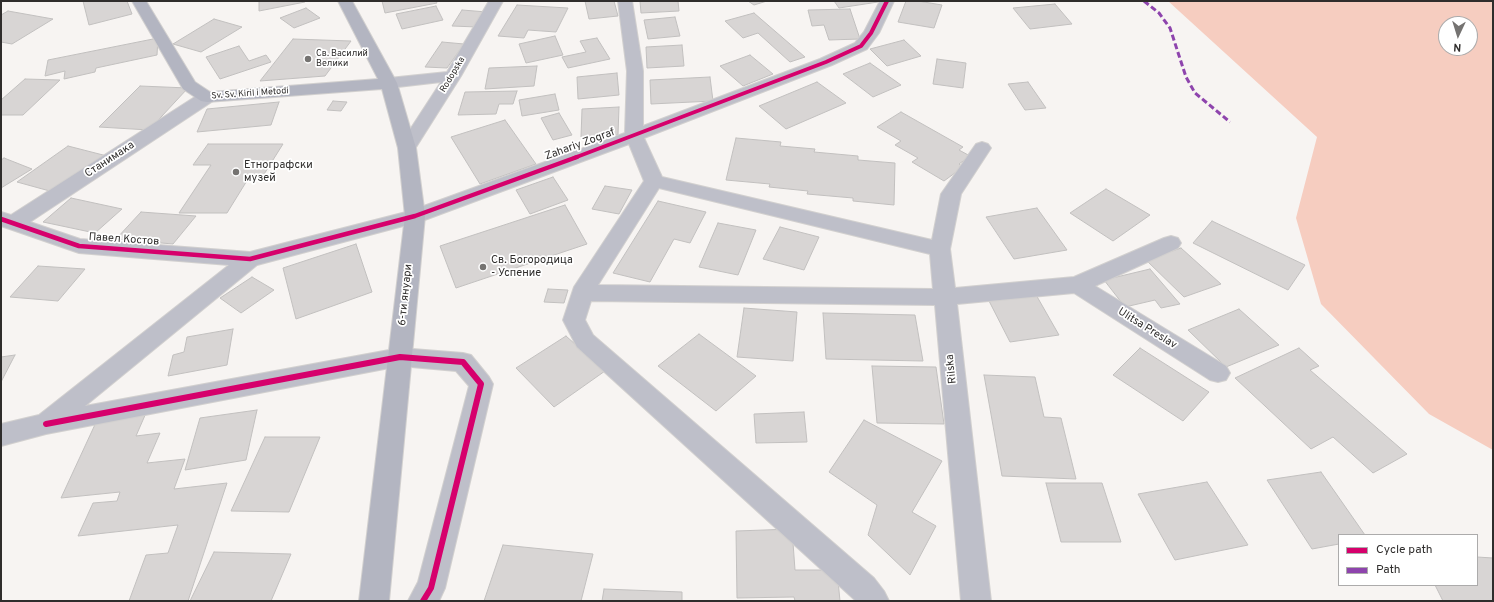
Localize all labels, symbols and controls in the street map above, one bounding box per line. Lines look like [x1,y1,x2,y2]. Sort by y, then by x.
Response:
north arrow [1438,16,1478,56]
text: N [1453,40,1462,54]
place label: Св. Василий Велики [316,49,368,70]
marker: Св. Василий Велики [303,54,313,64]
street label: Rodopska [438,55,468,95]
street label: Sv. Sv. Kiril i Metodi [211,86,289,102]
street label: Zahariy Zograf [543,126,617,164]
street label: Станимака [83,139,137,181]
place label: Етнографски музей [244,159,313,185]
marker: Етнографски музей [231,167,241,177]
street label: Павел Костов [88,231,160,249]
place label: Св. Богородица - Успение [491,254,573,280]
marker: Св. Богородица - Успение [478,262,488,272]
street label: 6-ти януари [396,263,416,327]
street label: Ulitsa Preslav [1115,306,1179,352]
street label: Rilska [944,354,960,384]
legend [1338,534,1478,586]
text: Cycle path [1376,542,1433,558]
text: Path [1376,562,1401,578]

